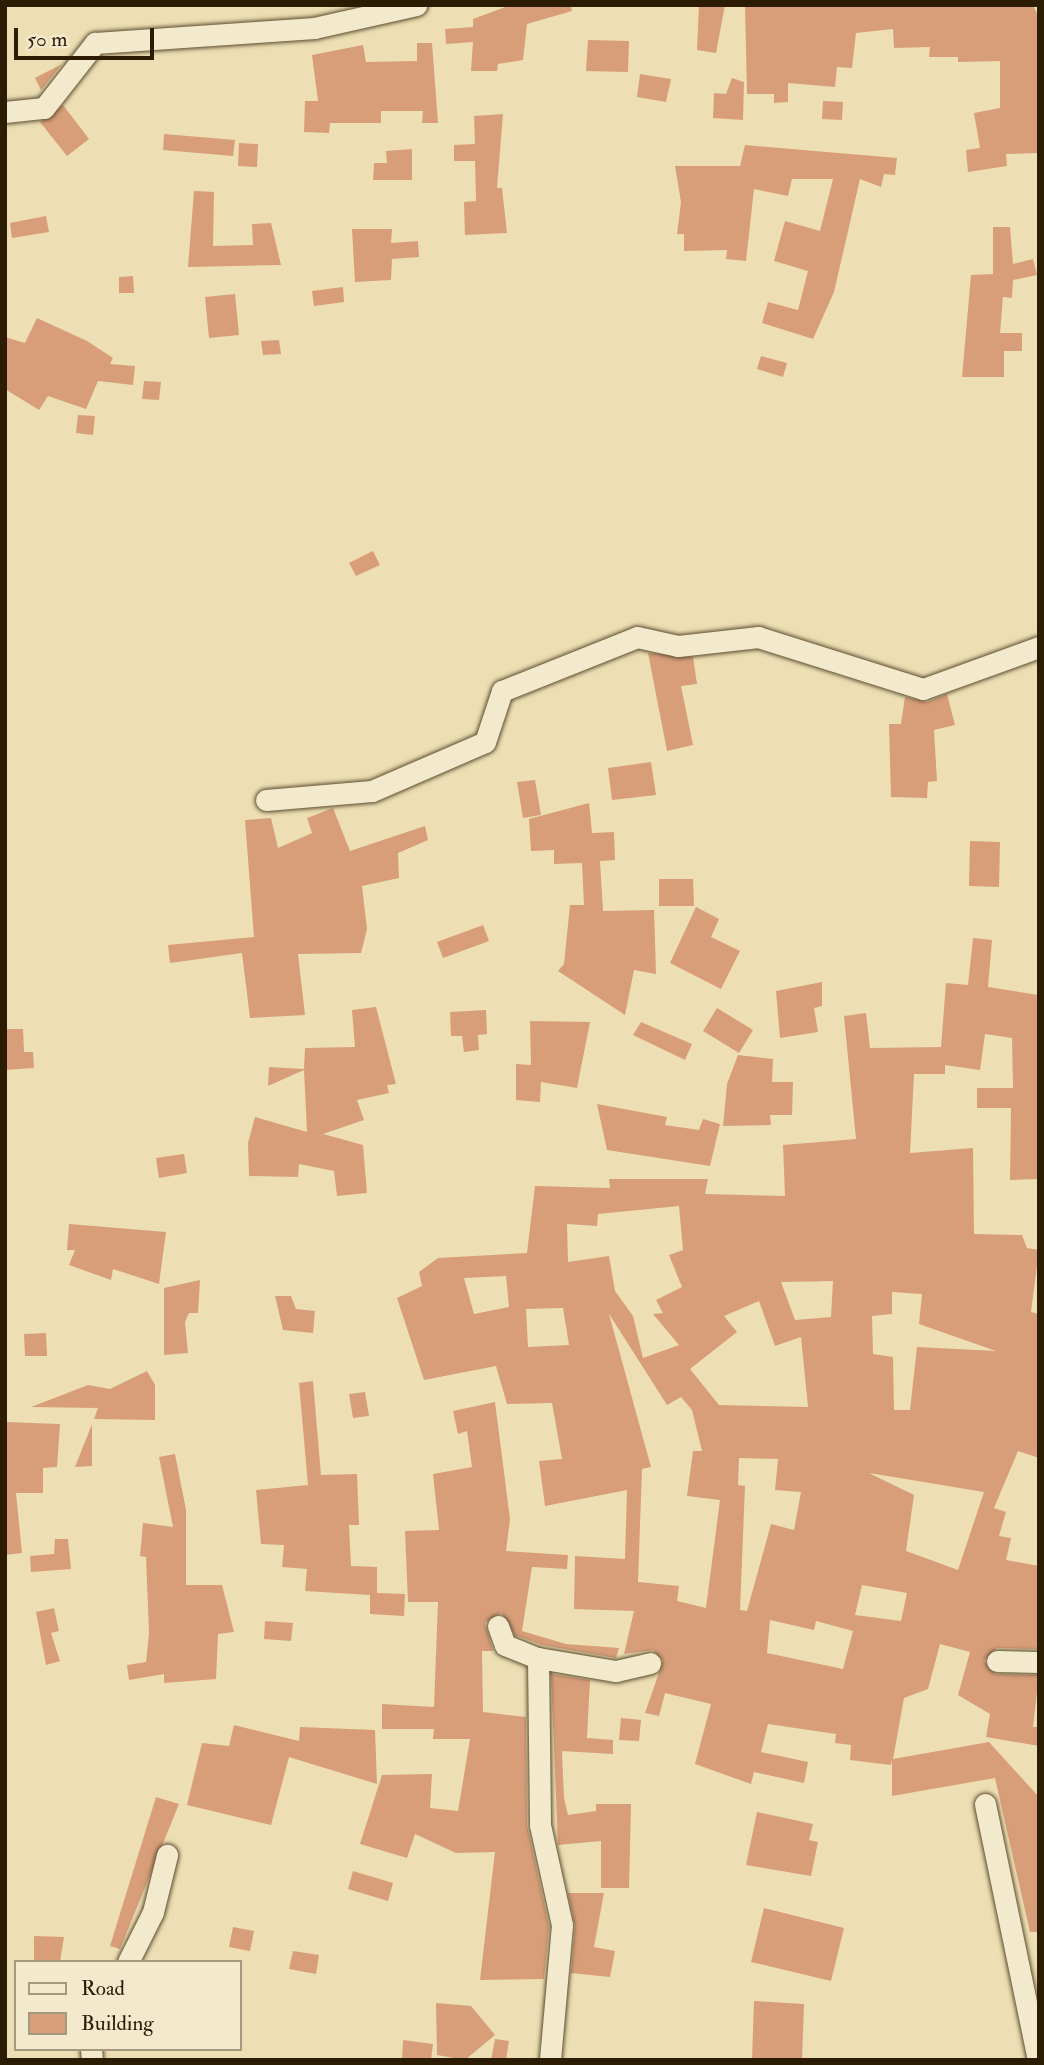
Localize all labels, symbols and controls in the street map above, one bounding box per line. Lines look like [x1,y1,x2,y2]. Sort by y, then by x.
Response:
scale bar [18,14,158,58]
text: 50 m [27,26,68,53]
legend [14,1960,242,2051]
text: Road [81,1975,125,2002]
text: Building [81,2010,154,2037]

